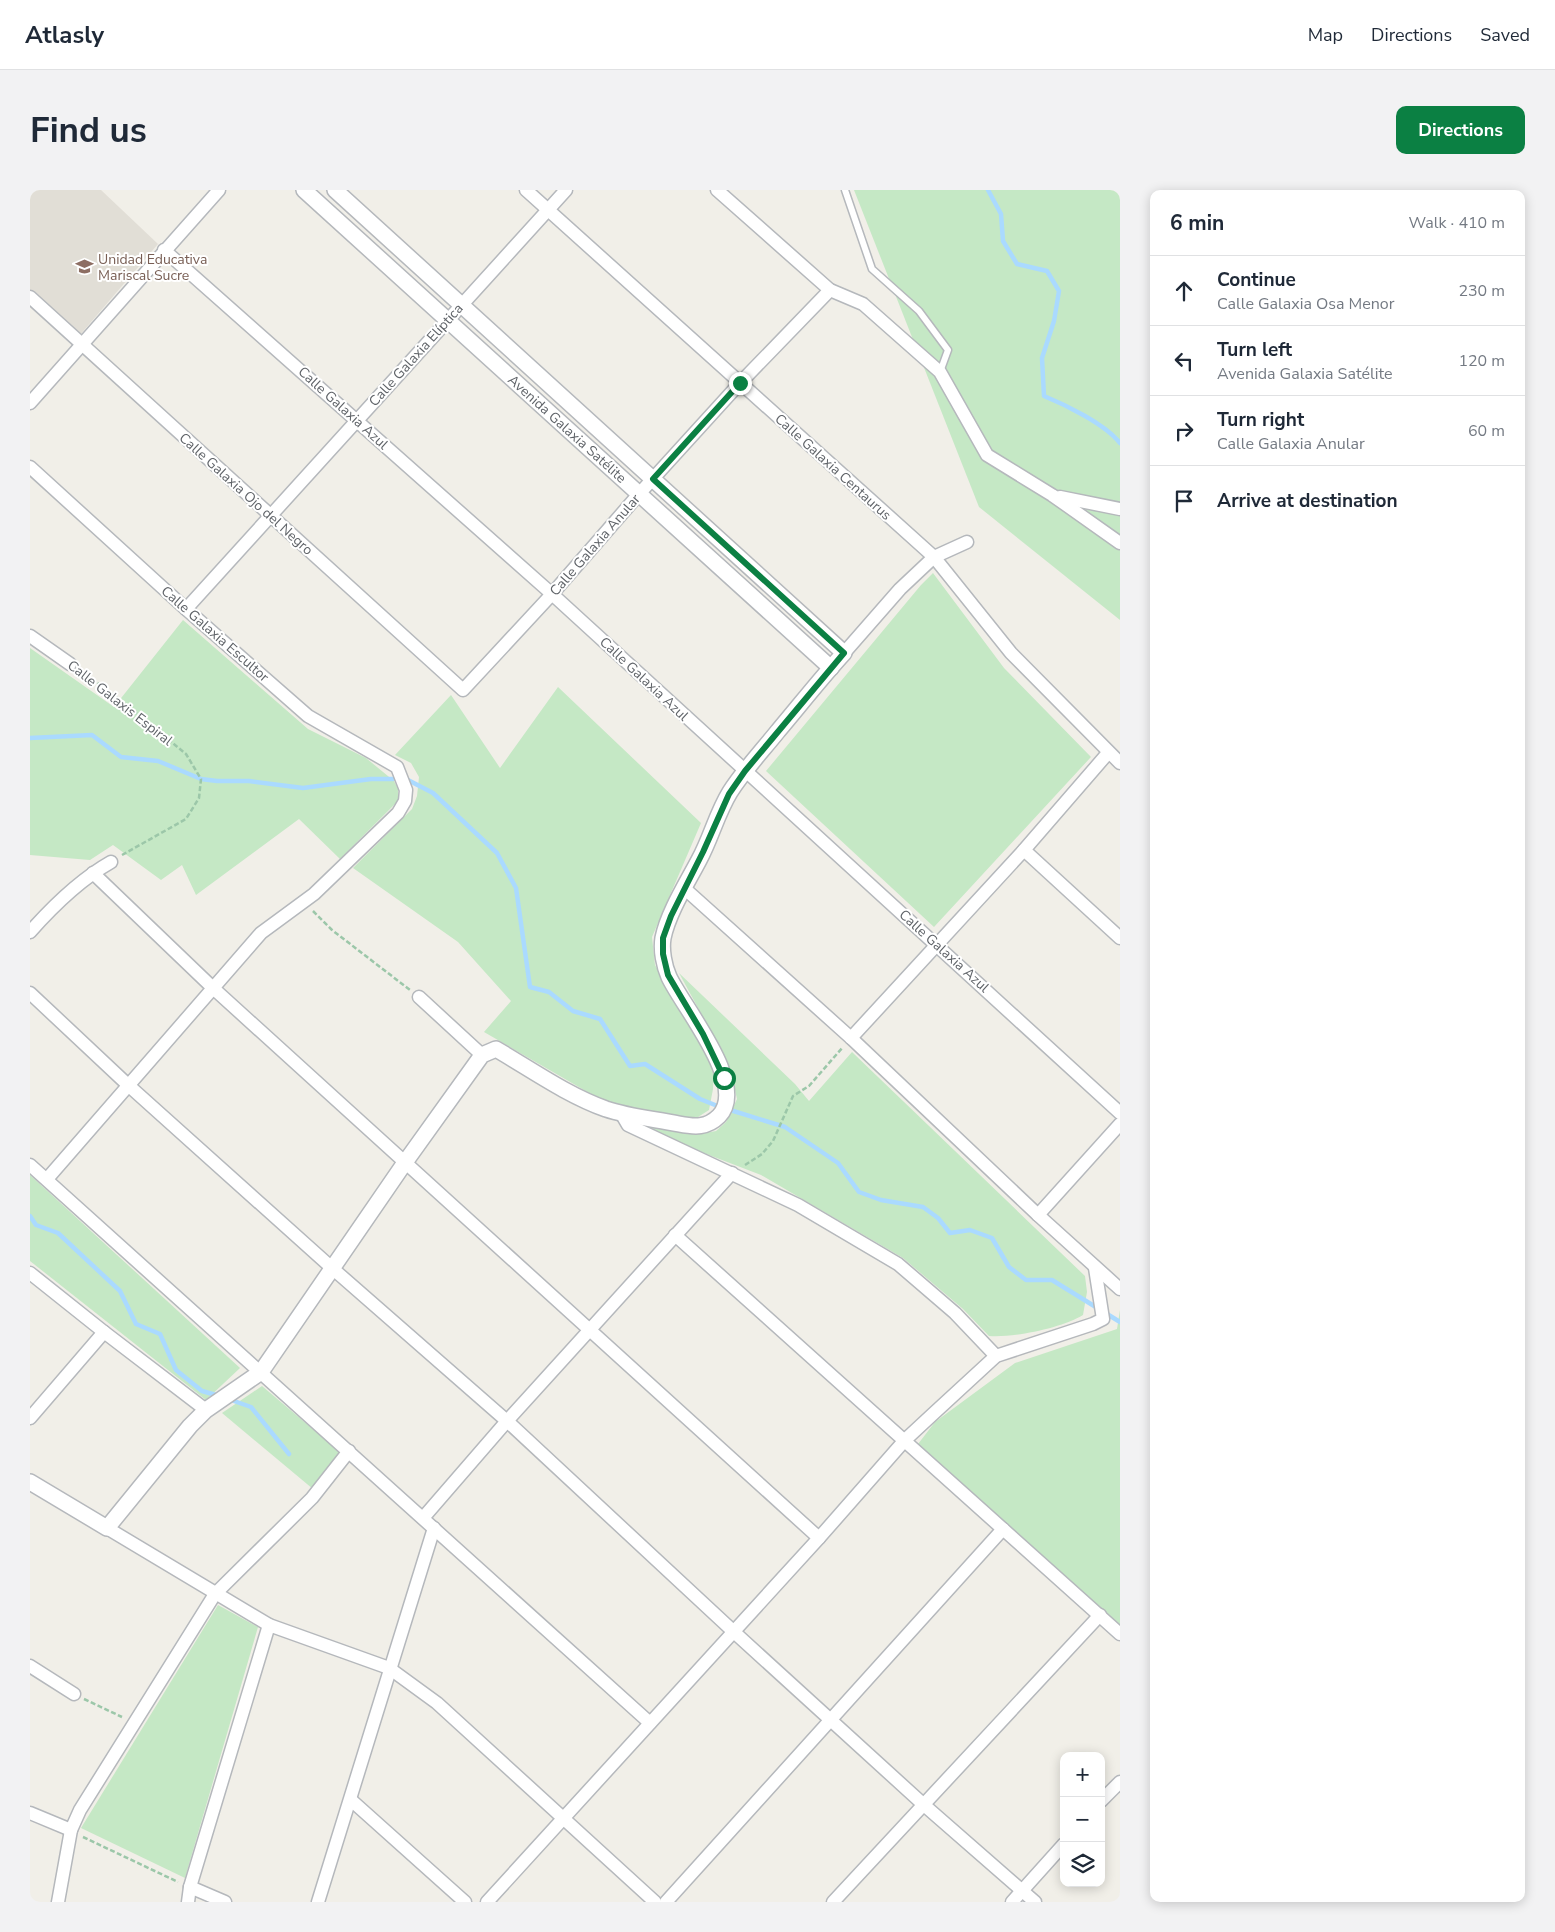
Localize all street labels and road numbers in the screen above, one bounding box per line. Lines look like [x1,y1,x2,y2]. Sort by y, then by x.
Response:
street label: Calle Galaxia Elíptica [365,299,467,411]
street label: Calle Galaxia Azul [294,362,393,454]
street label: Avenida Galaxia Satélite [504,371,630,487]
street label: Calle Galaxia Centaurus [771,410,896,525]
street label: Calle Galaxia Ojo del Negro [175,429,317,559]
street label: Calle Galaxia Anular [545,490,645,600]
street label: Calle Galaxia Escultor [157,582,273,686]
street label: Calle Galaxia Azul [595,633,693,726]
street label: Calle Galaxis Espiral [63,656,177,751]
street label: Calle Galaxia Azul [895,905,994,997]

